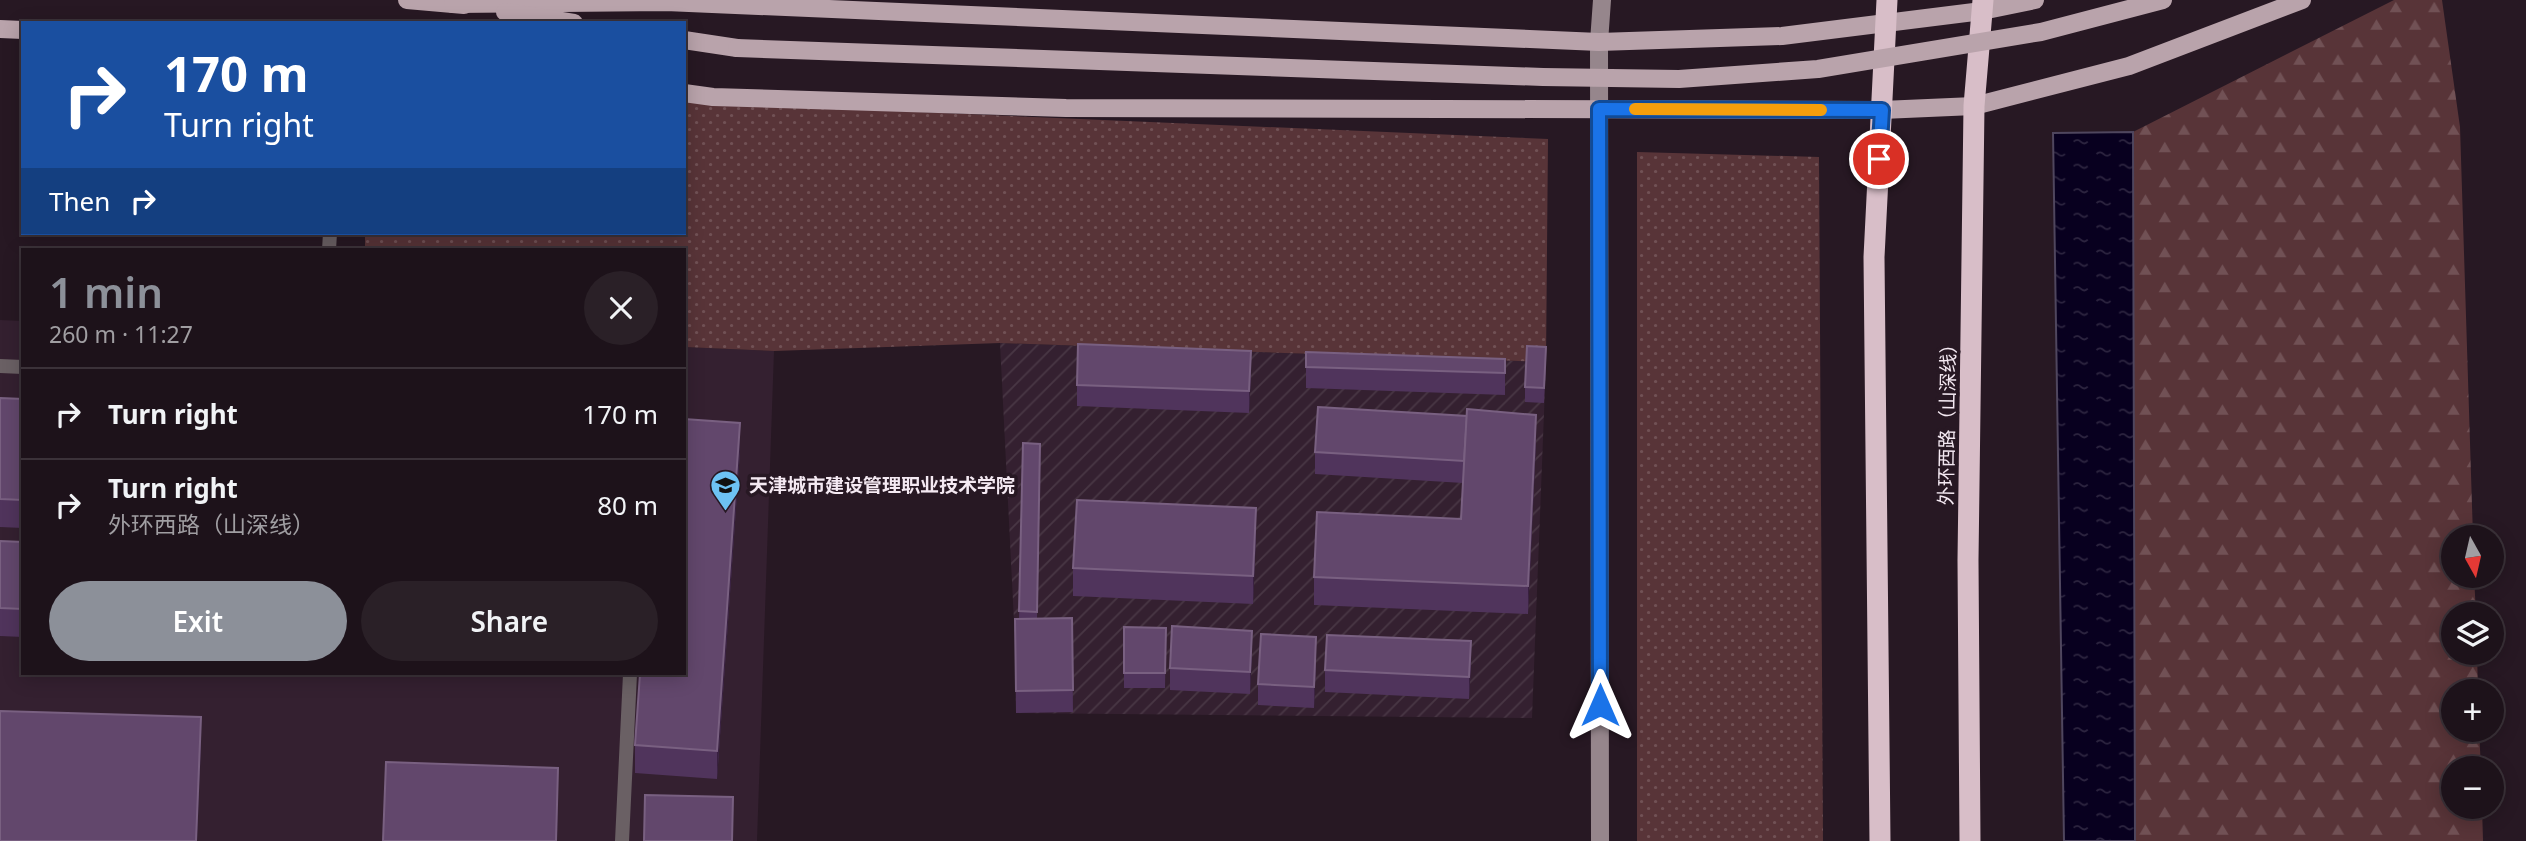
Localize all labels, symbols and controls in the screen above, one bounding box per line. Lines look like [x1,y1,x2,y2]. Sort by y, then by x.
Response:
text: 170 m [164,40,309,106]
icon: right [49,49,140,140]
text: Turn right [164,103,314,146]
pin [1849,129,1909,189]
icon: arrive [1860,140,1898,178]
icon: right [124,182,162,220]
text: Then [49,183,110,219]
text: 1 min [49,263,163,320]
button: close [584,271,658,345]
text: 260 m · 11:27 [49,318,193,350]
street label: 外环西路（山深线） [1933,334,1961,506]
icon: right [49,395,87,433]
text: Turn right [108,396,238,432]
text: 170 m [582,396,658,432]
school or university icon: 天津城市建设管理职业技术学院 [709,468,743,512]
text: Turn right [108,470,238,506]
place label: 天津城市建设管理职业技术学院 [749,472,1015,498]
icon: right [49,486,87,524]
text: 80 m [597,487,658,523]
text: 外环西路（山深线） [108,508,315,540]
north arrow [2441,525,2504,588]
map controls [2441,525,2504,819]
button: Exit [49,581,347,661]
button: Share [361,581,658,661]
button: layers [2441,602,2504,665]
position arrow [1563,668,1637,742]
button: + [2441,679,2504,742]
button: − [2441,756,2504,819]

